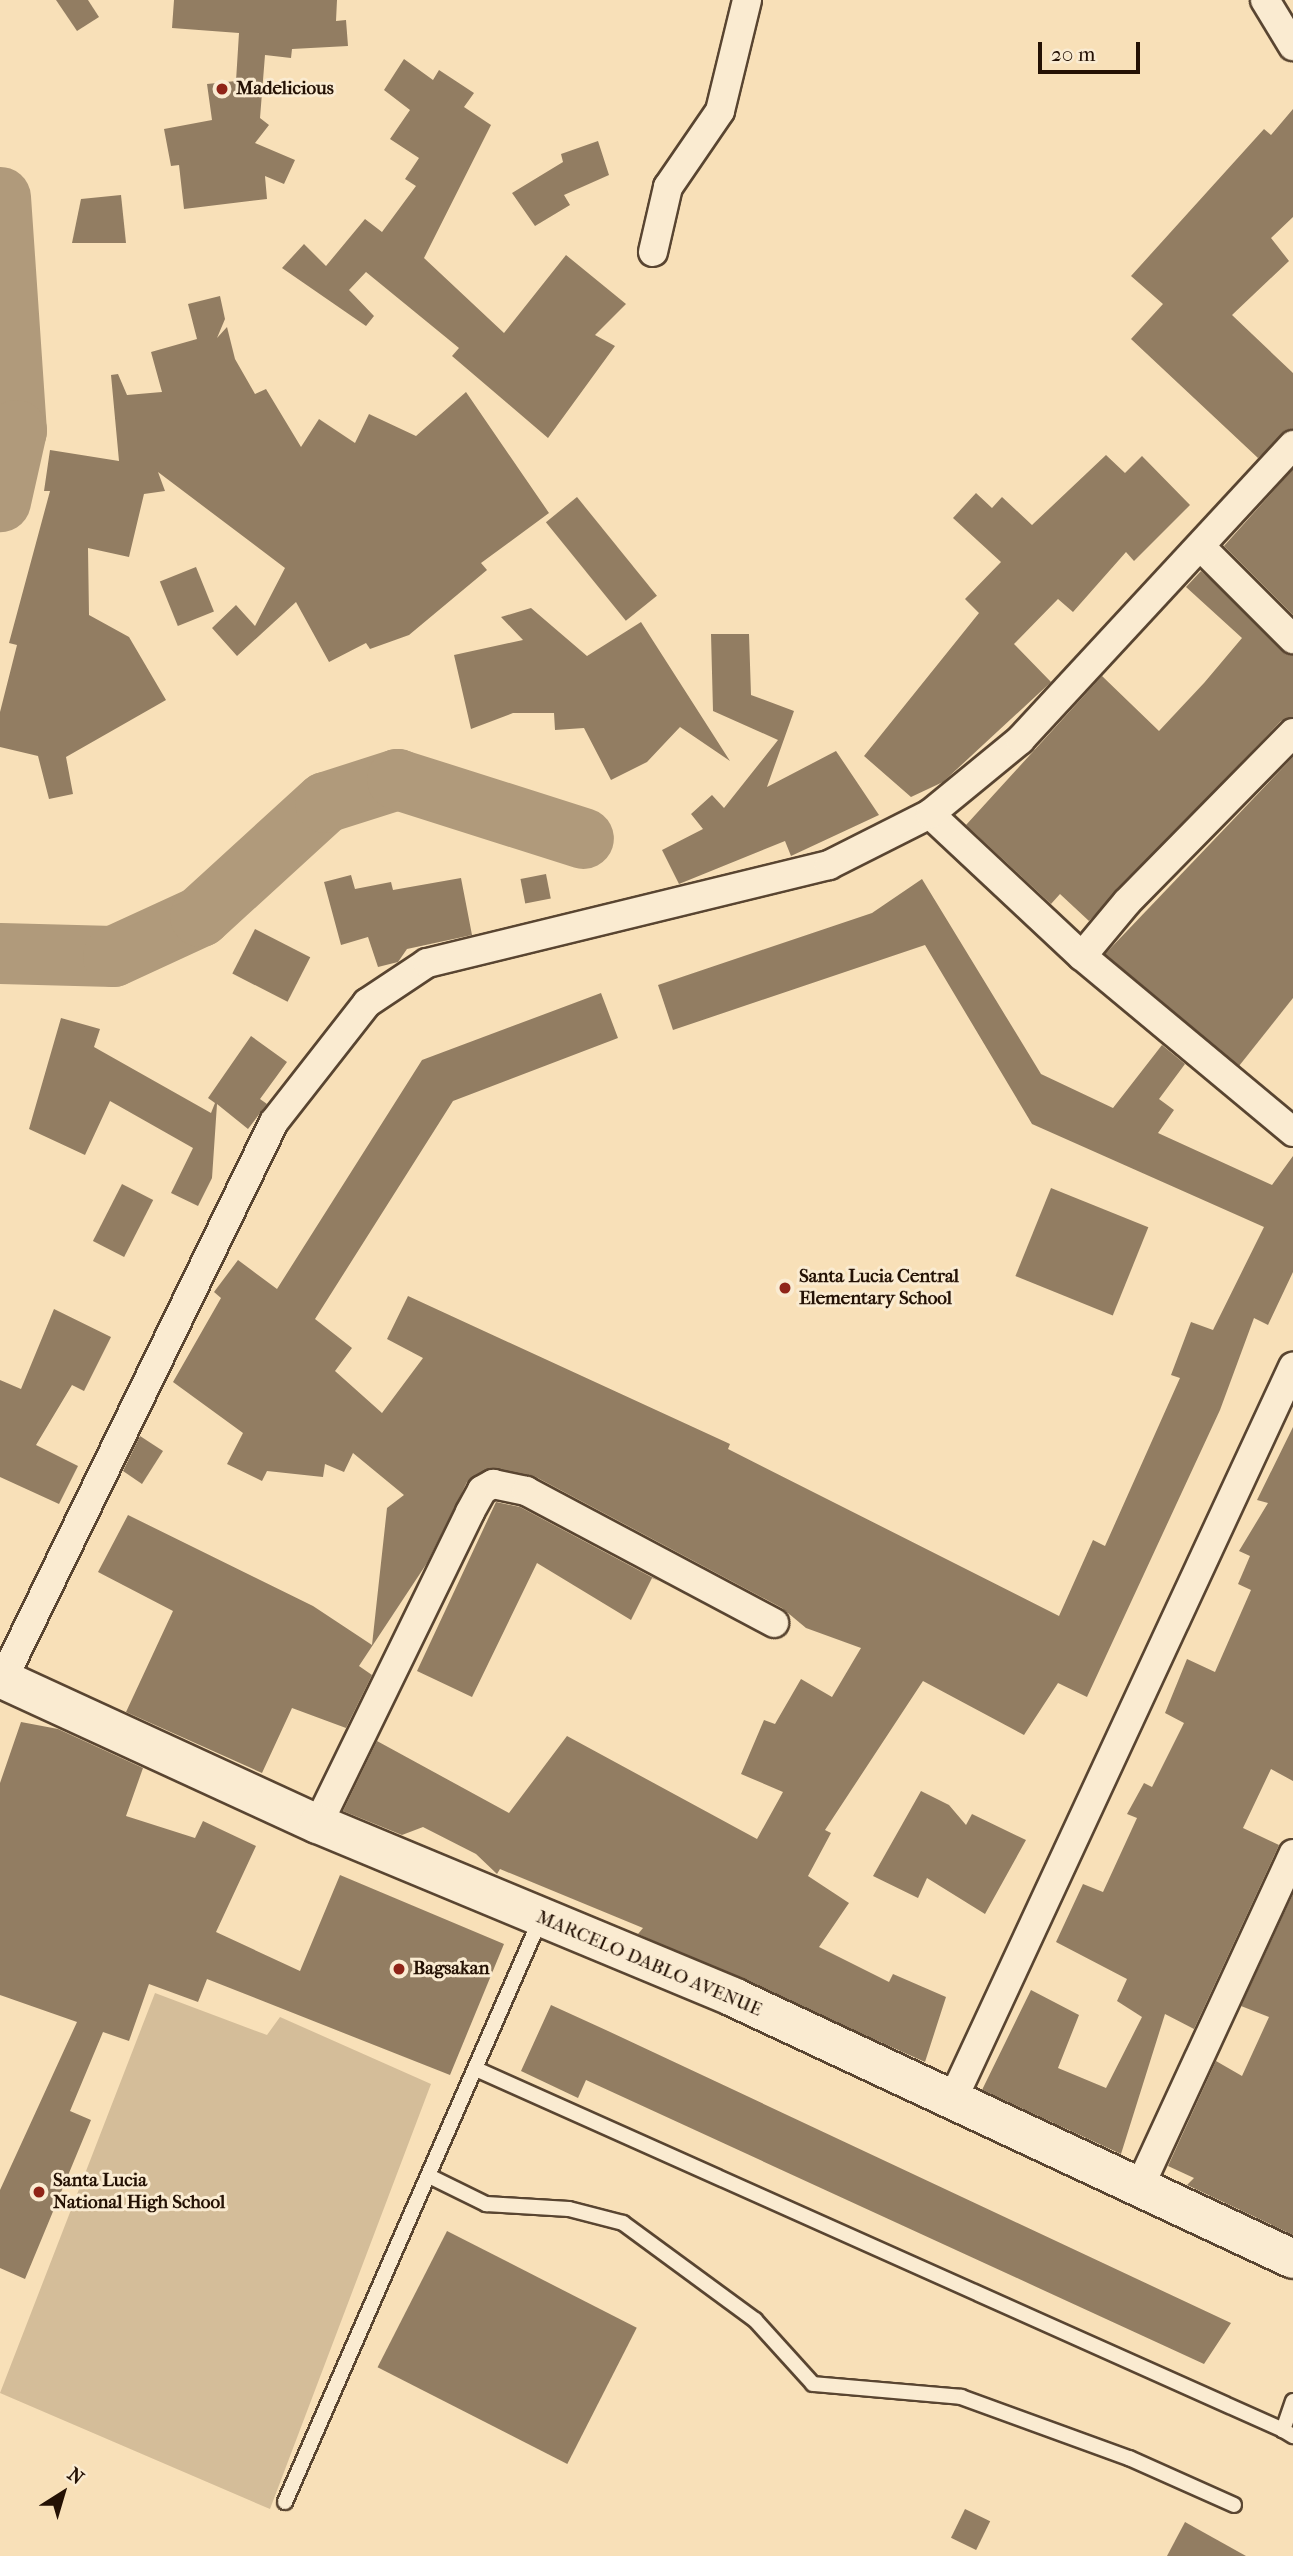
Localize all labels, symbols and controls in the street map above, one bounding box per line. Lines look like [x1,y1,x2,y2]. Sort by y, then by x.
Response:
scale bar [1041,28,1142,72]
text: 20 m [1051,42,1095,66]
place label: Madelicious [236,78,334,100]
marker: Madelicious [214,81,230,97]
place label: Santa Lucia Central Elementary School [799,1266,959,1310]
marker: Santa Lucia Central Elementary School [777,1280,793,1296]
street label: MARCELO DABLO AVENUE [533,1906,765,2022]
place label: Bagsakan [413,1958,490,1980]
marker: Bagsakan [391,1961,407,1977]
place label: Santa Lucia National High School [53,2170,225,2214]
marker: Santa Lucia National High School [31,2184,47,2200]
north arrow [28,2458,98,2528]
text: N [63,2463,88,2489]

